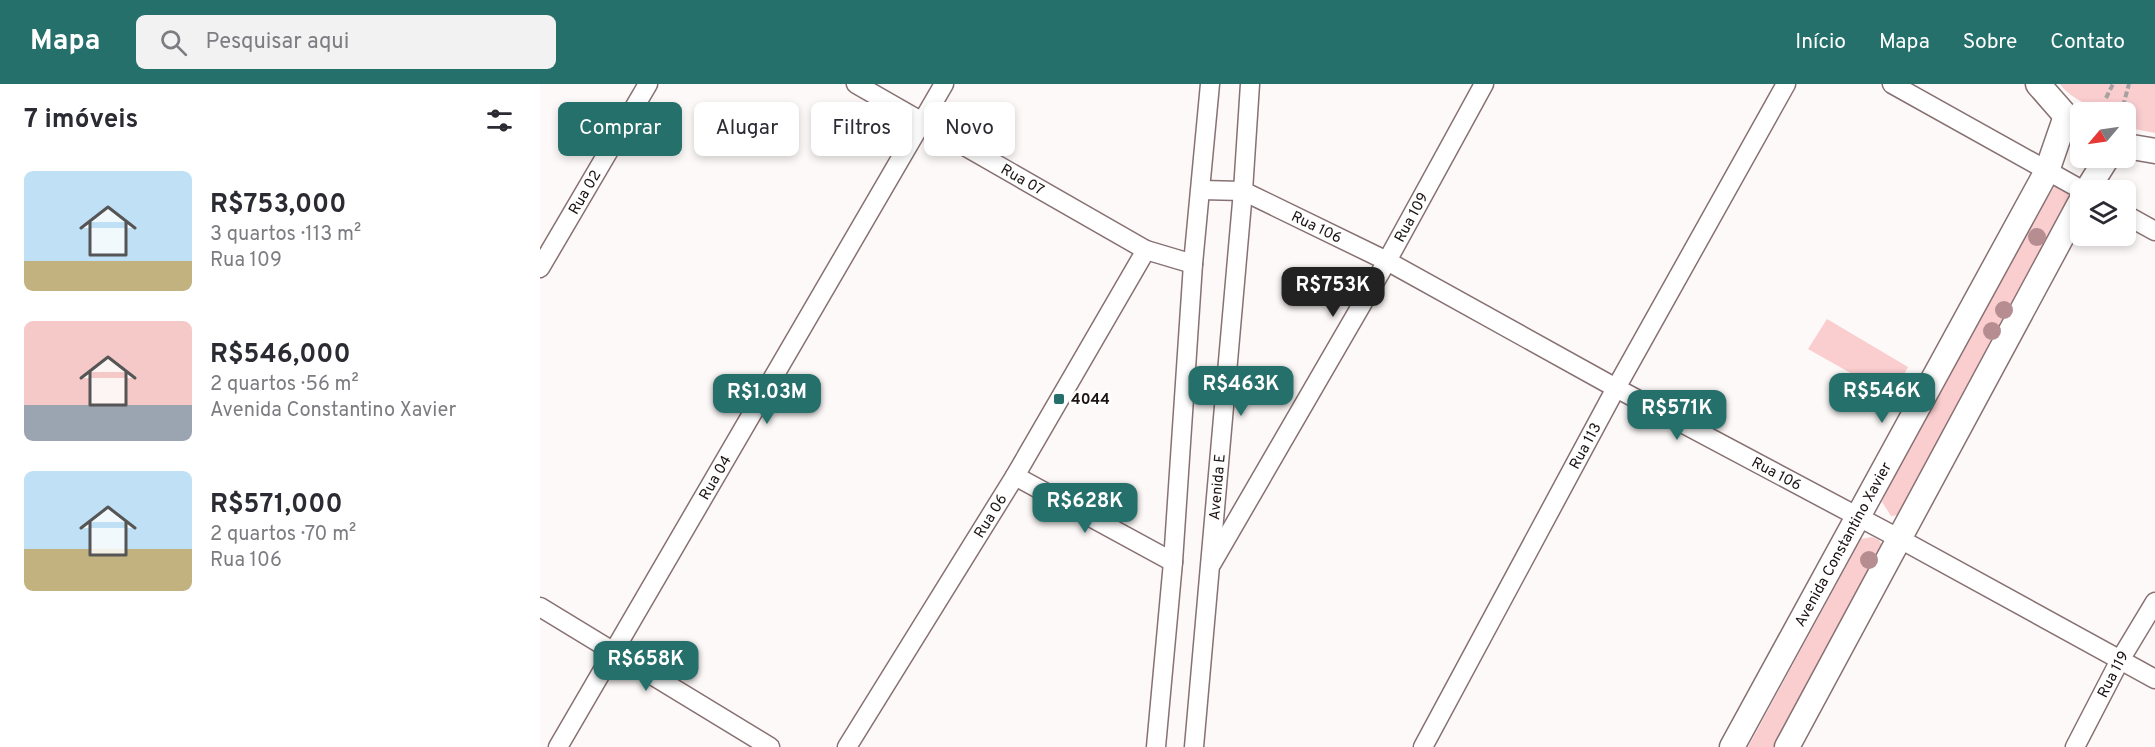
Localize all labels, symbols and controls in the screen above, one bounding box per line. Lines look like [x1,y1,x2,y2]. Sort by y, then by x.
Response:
search box [136,15,556,69]
text: Mapa [30,24,100,60]
icon: search [157,26,190,59]
text: Pesquisar aqui [205,29,349,56]
text: Início [1795,29,1846,56]
text: Mapa [1879,29,1930,56]
text: Sobre [1963,29,2017,56]
text: Contato [2050,29,2125,56]
chip: Comprar [558,102,682,156]
chip: Alugar [694,102,799,156]
chip: Filtros [811,102,912,156]
chip: Novo [924,102,1015,156]
north arrow [2070,102,2136,168]
map controls [2070,102,2136,246]
text: 7 imóveis [24,104,138,137]
icon: filters [483,104,516,137]
street label: Rua 07 [997,161,1047,201]
street label: Rua 02 [565,167,606,219]
button: layers [2070,180,2136,246]
text: R$753,000 [210,189,346,222]
street label: Rua 109 [1391,190,1434,246]
icon: home [72,195,144,267]
street label: Rua 106 [1288,208,1345,249]
text: 3 quartos · 113 m² [210,222,361,248]
text: Rua 109 [210,248,282,274]
pin: R$753K [1284,267,1382,318]
text: R$753K [1296,273,1370,299]
text: R$546,000 [210,339,351,372]
icon: home [72,345,144,417]
pin: R$463K [1192,366,1290,417]
text: 2 quartos · 56 m² [210,372,359,398]
text: R$463K [1202,372,1280,398]
pin: R$546K [1833,373,1931,424]
pin: R$1.03M [712,374,822,425]
text: R$546K [1843,379,1921,405]
text: R$1.03M [727,380,807,406]
pin: R$571K [1628,390,1726,441]
place label: 4044 [1071,391,1110,410]
marker: 4044 [1052,392,1066,406]
text: R$571K [1641,396,1713,422]
text: Avenida Constantino Xavier [210,398,456,424]
street label: Rua 113 [1566,420,1606,473]
street label: Rua 04 [696,452,737,504]
street label: Avenida E [1206,453,1231,521]
street label: Rua 106 [1748,454,1804,496]
street label: Avenida Constantino Xavier [1791,459,1897,631]
pin: R$628K [1036,483,1134,534]
text: R$571,000 [210,489,343,522]
text: R$628K [1046,489,1124,515]
street label: Rua 06 [971,491,1012,542]
icon: home [72,495,144,567]
text: 2 quartos · 70 m² [210,522,356,548]
text: Rua 106 [210,548,282,574]
pin: R$658K [597,641,695,692]
text: R$658K [607,647,685,673]
street label: Rua 119 [2094,648,2134,701]

